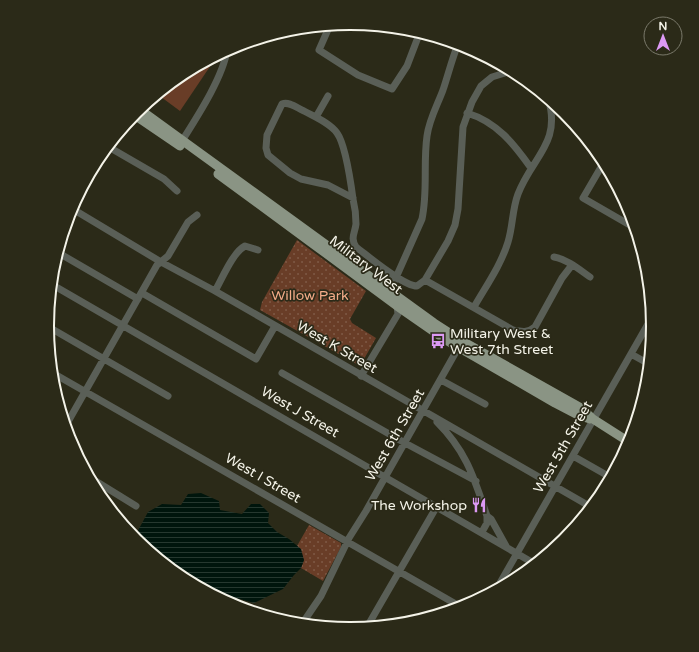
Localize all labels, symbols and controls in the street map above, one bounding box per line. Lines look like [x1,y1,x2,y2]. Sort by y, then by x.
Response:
north arrow [643,16,683,56]
text: N [659,20,667,33]
street label: Military West [326,232,406,298]
park label: Willow Park [271,287,349,304]
street label: West K Street [294,317,381,377]
place label: Military West & West 7th Street [450,325,554,358]
bus stop icon: Military West & West 7th Street [429,332,447,350]
street label: West J Street [258,383,343,442]
street label: West 6th Street [362,385,429,484]
street label: West 5th Street [530,397,597,496]
street label: West I Street [222,449,305,507]
restaurant icon: The Workshop [470,496,488,514]
place label: The Workshop [371,497,467,514]

